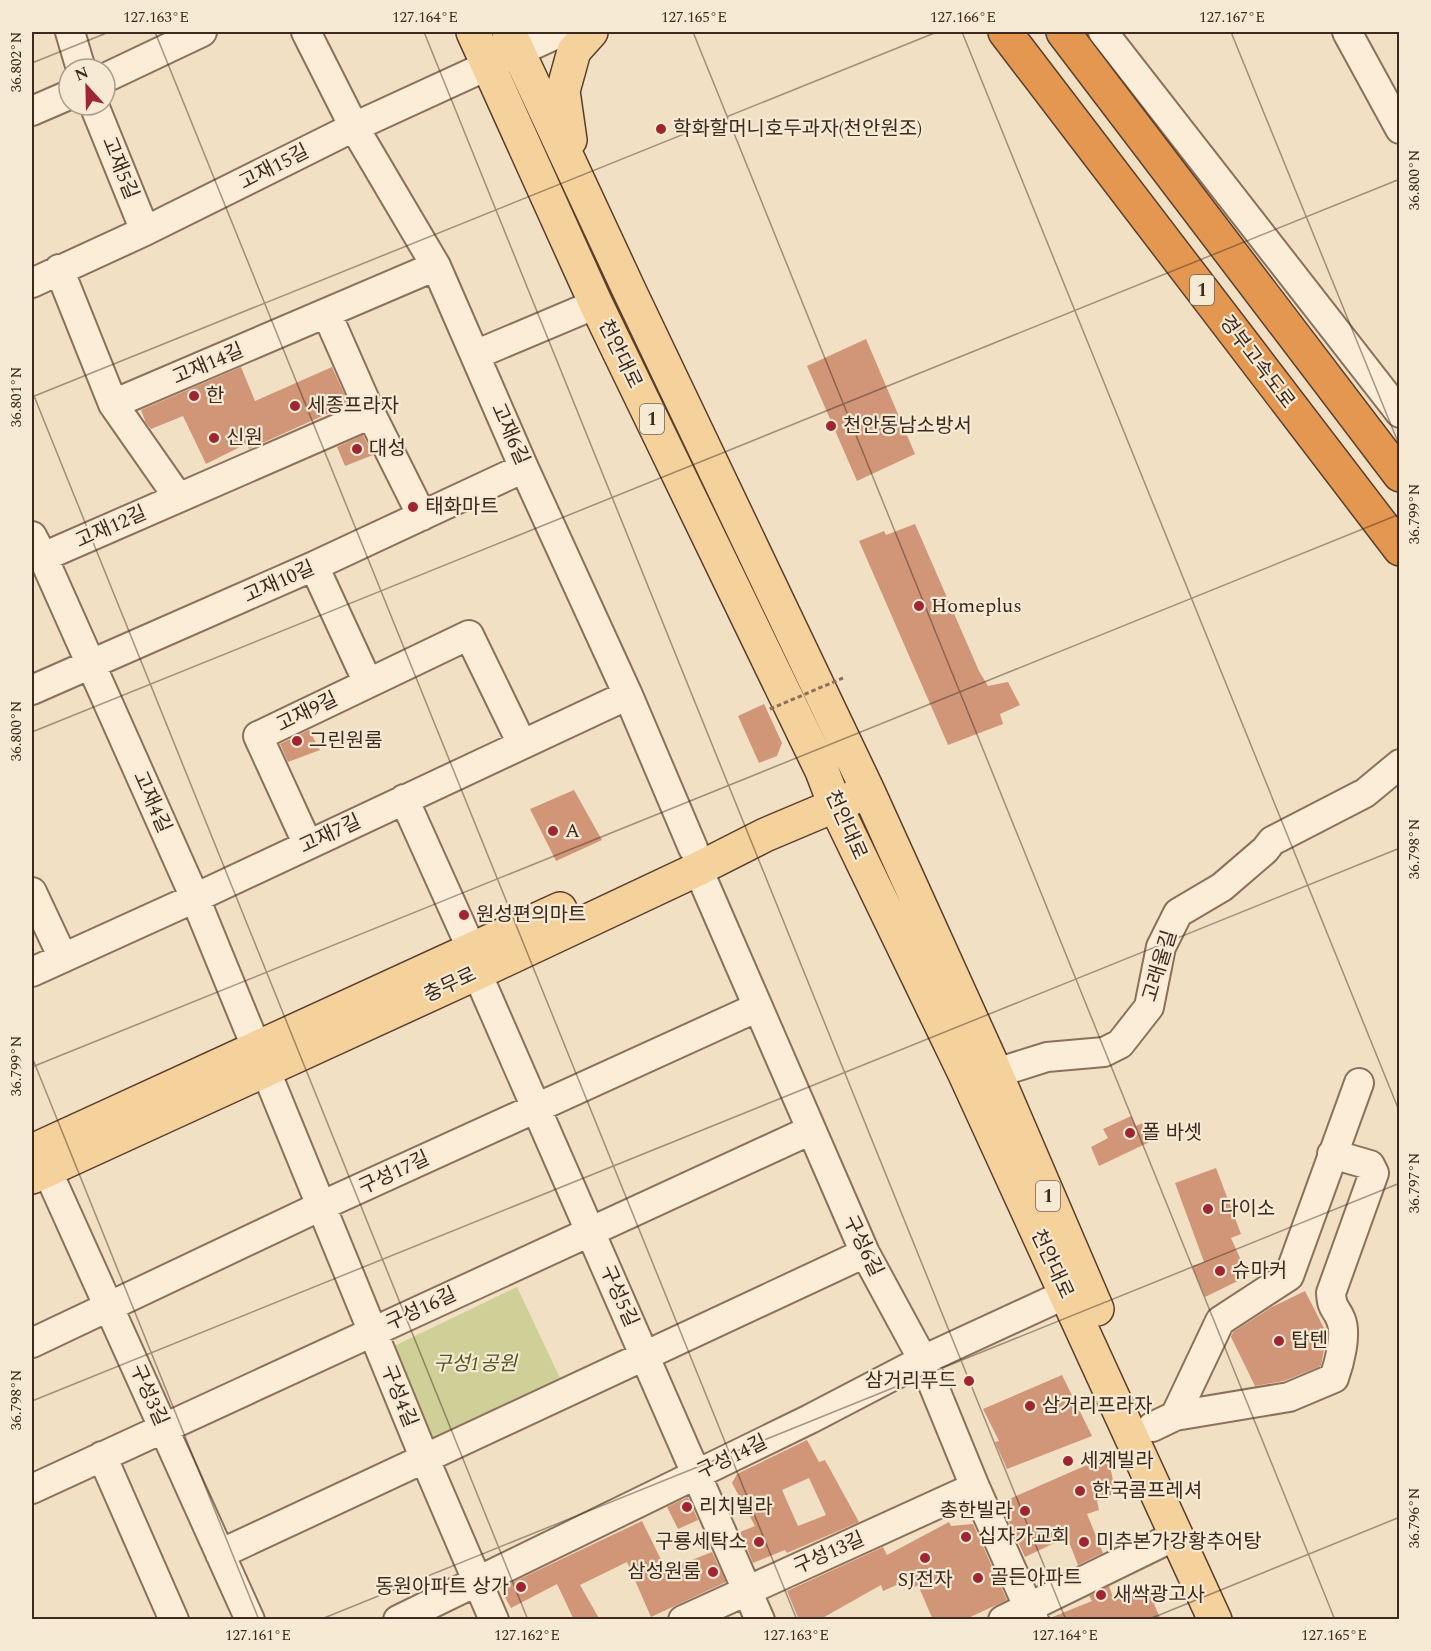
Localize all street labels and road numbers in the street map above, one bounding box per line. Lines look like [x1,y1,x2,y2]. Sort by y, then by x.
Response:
street label: 고재5길 [94,132,146,204]
street label: 고재15길 [234,137,314,197]
road number: 1 [1190,275,1214,305]
street label: 경부고속도로 [1212,309,1302,415]
street label: 천안대로 [590,314,650,394]
street label: 고재14길 [168,336,248,392]
street label: 고재6길 [483,398,537,470]
road number: 1 [640,404,664,434]
street label: 고재12길 [71,498,151,556]
street label: 고재10길 [239,553,319,611]
street label: 고재9길 [271,684,343,740]
street label: 고재4길 [125,766,179,838]
street label: 천안대로 [817,785,875,865]
street label: 고재7길 [294,807,366,861]
street label: 고래울길 [1135,926,1185,1006]
street label: 충무로 [419,960,481,1010]
street label: 구성17길 [354,1144,434,1202]
road number: 1 [1036,1181,1060,1211]
street label: 구성6길 [835,1210,891,1282]
street label: 천안대로 [1023,1224,1081,1304]
street label: 구성5길 [592,1260,646,1332]
street label: 구성16길 [381,1280,461,1338]
street label: 구성3길 [122,1359,176,1431]
street label: 구성4길 [373,1360,425,1432]
street label: 구성14길 [692,1427,772,1487]
street label: 구성13길 [789,1524,869,1582]

